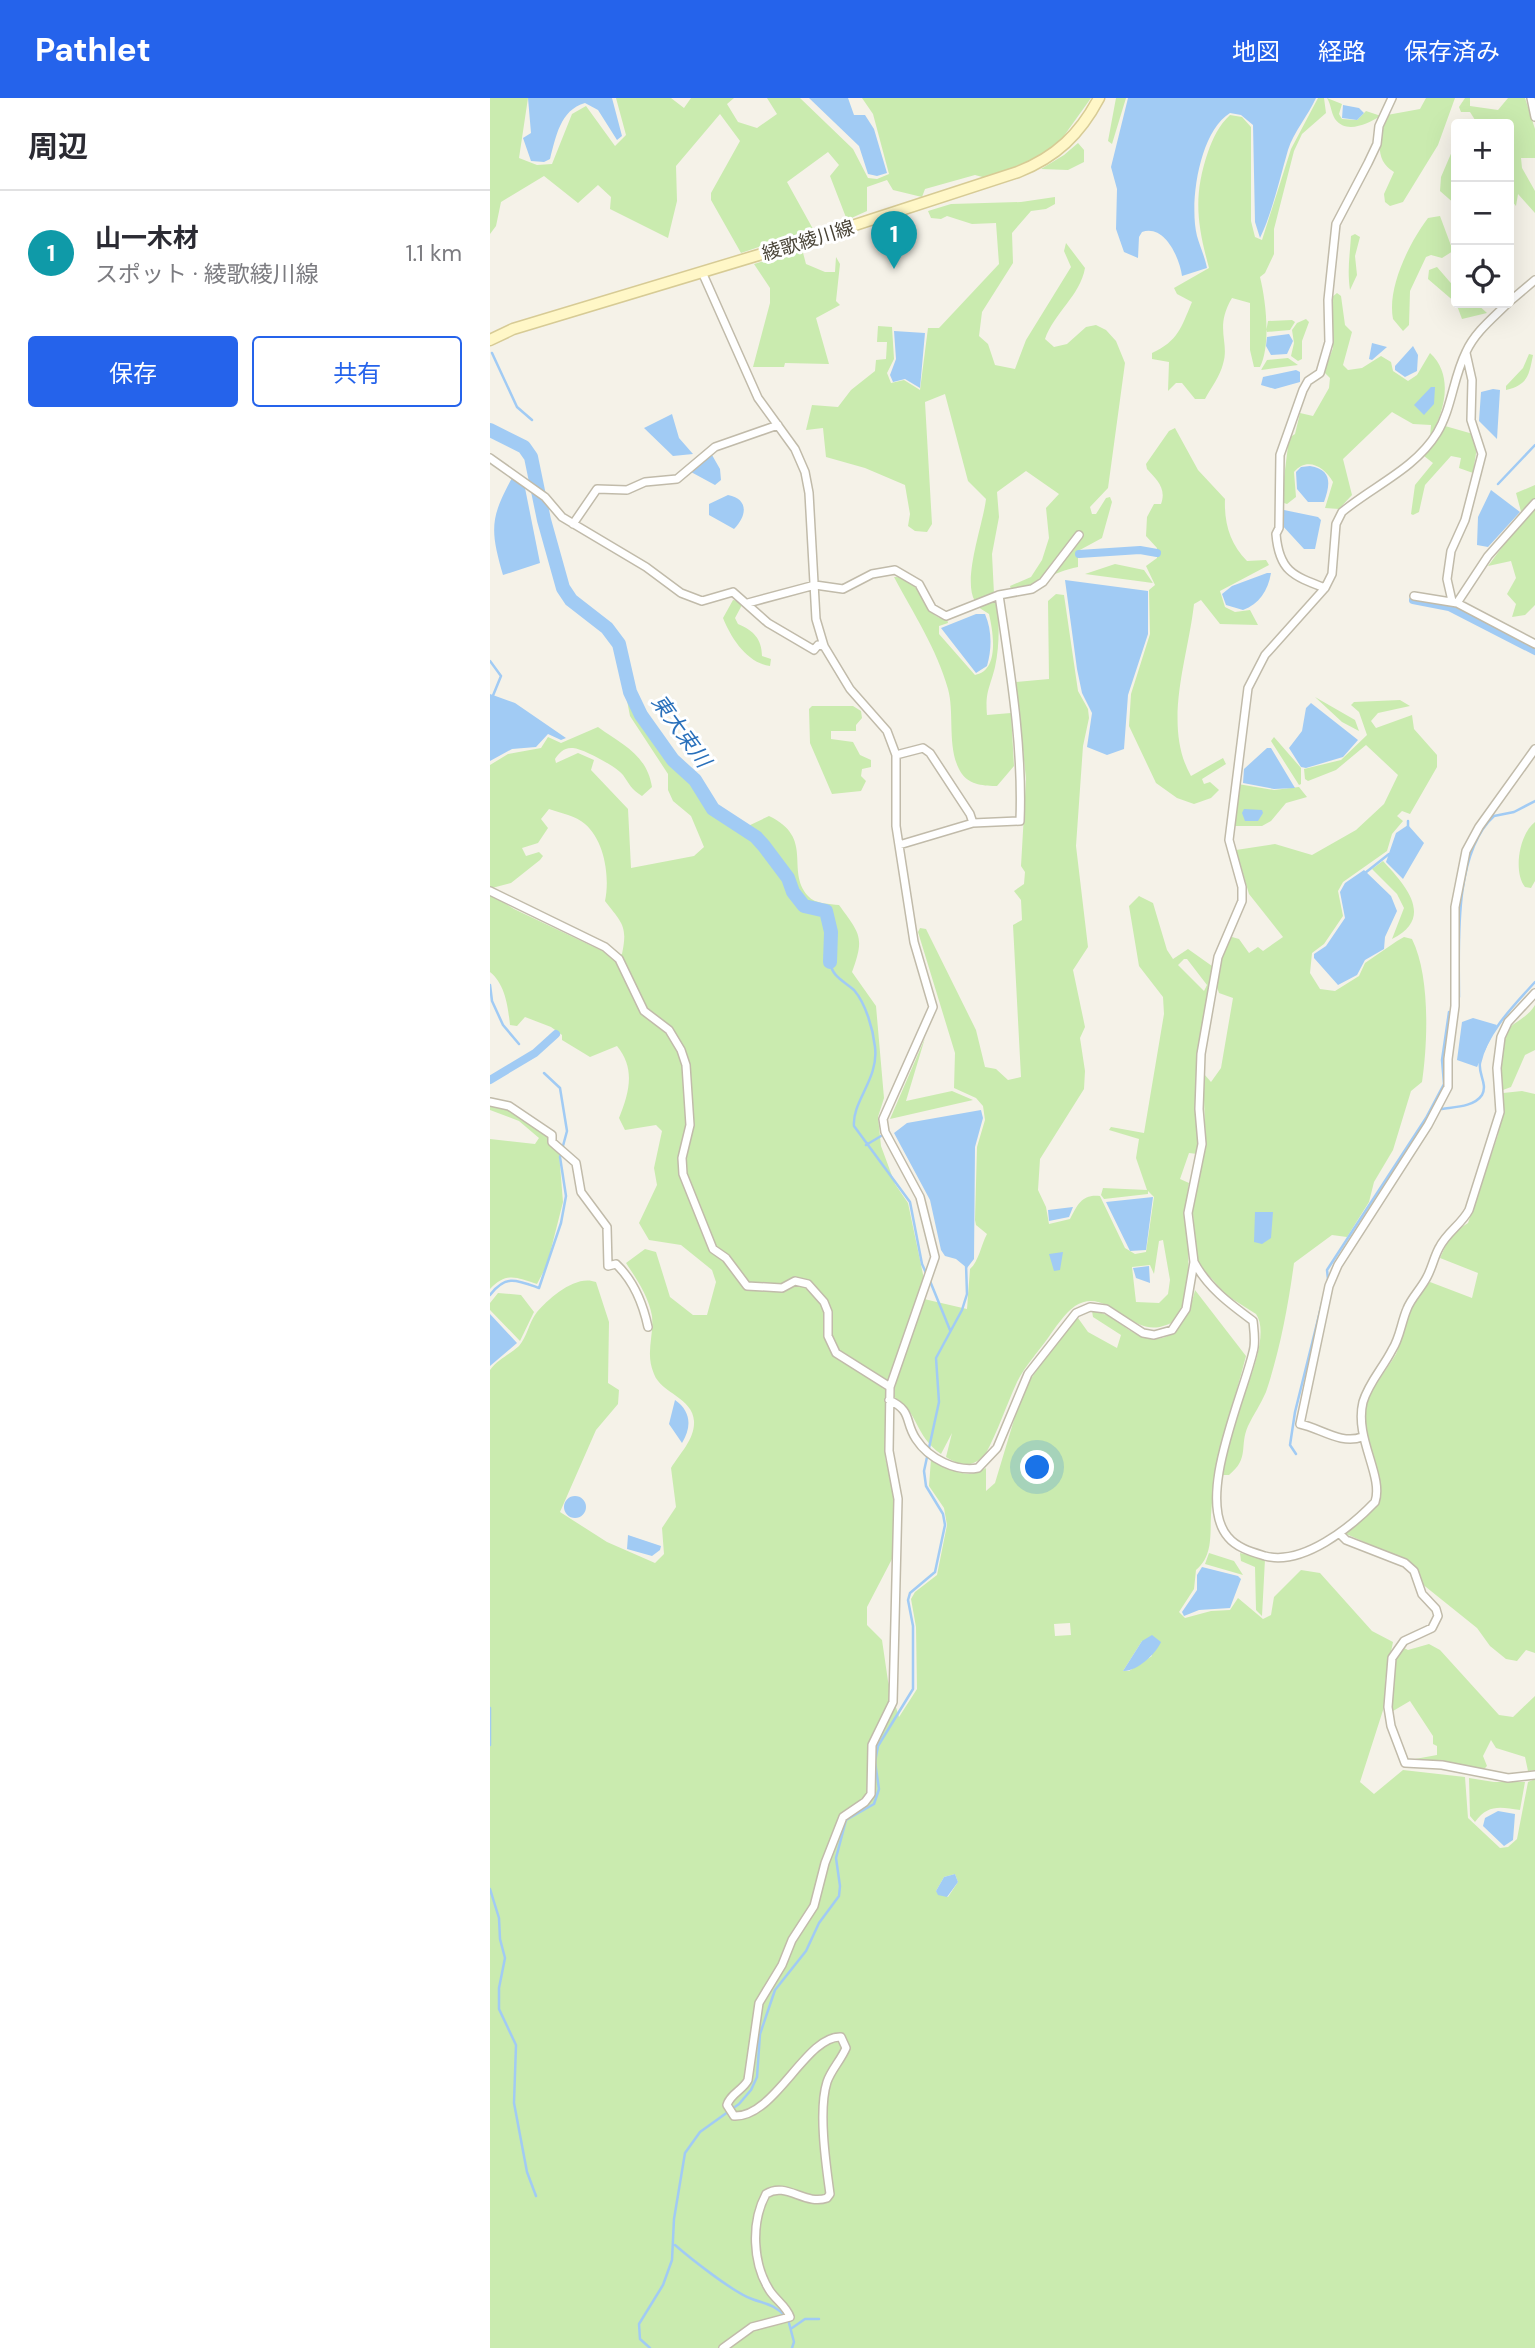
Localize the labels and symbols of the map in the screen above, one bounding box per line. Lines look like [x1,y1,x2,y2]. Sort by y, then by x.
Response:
pin: 1 [871,211,917,269]
street label: 綾歌綾川線 [759,215,857,266]
water label: 東大束川 [645,689,718,775]
your location [1020,1450,1054,1484]

